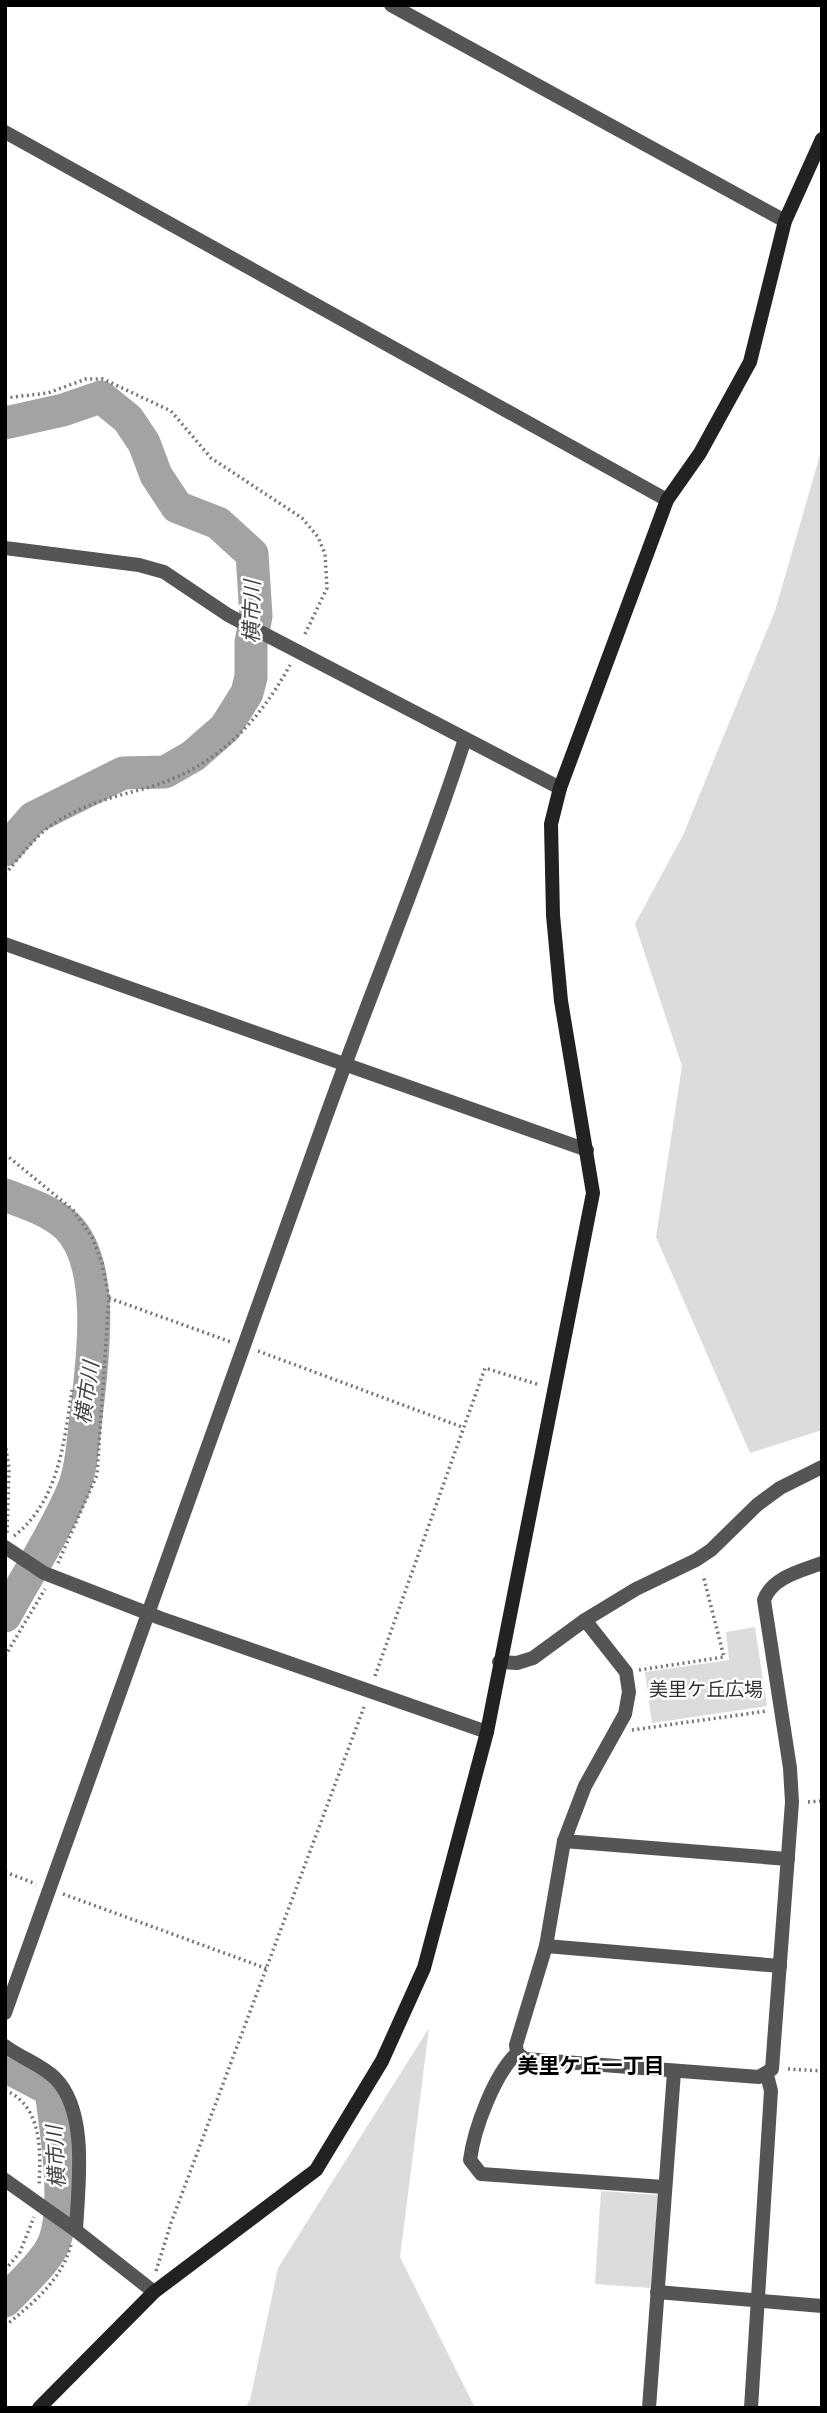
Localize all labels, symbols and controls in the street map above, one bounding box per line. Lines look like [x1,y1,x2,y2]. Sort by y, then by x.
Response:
water label: 横市川 [237,578,267,644]
water label: 横市川 [69,1358,106,1426]
park label: 美里ケ丘広場 [649,1677,763,1702]
district label: 美里ケ丘一丁目 [518,2052,665,2080]
water label: 横市川 [40,2123,72,2189]

